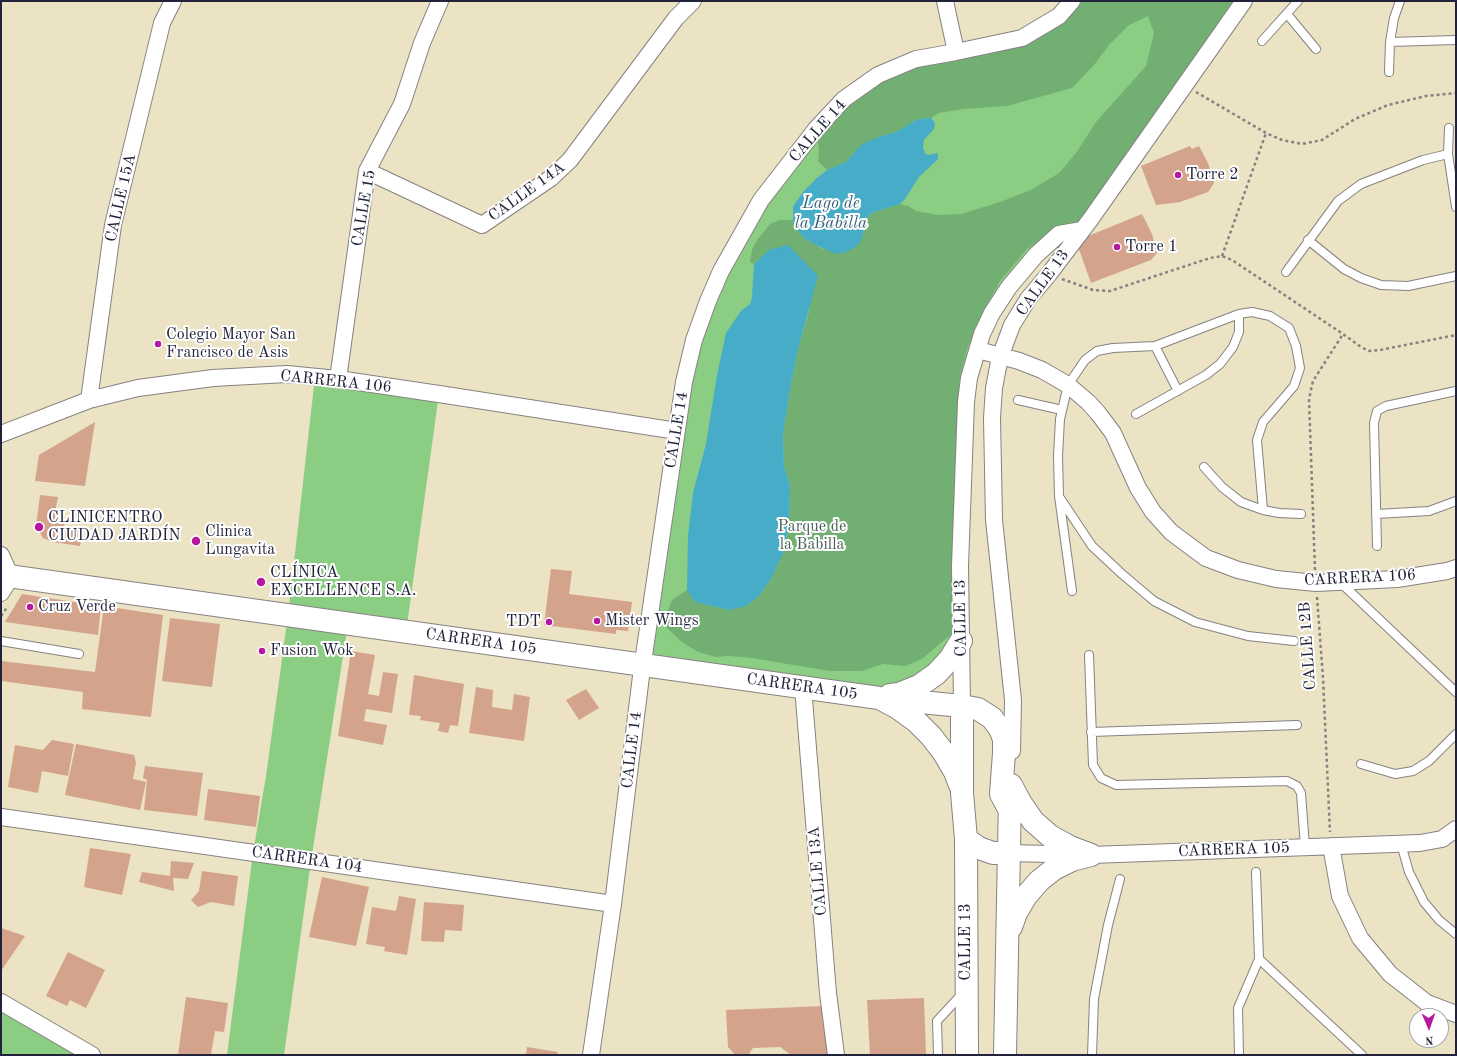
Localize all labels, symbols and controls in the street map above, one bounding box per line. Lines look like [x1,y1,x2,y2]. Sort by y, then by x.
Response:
street label: CALLE 14 [785,95,851,167]
street label: CALLE 15A [102,152,140,244]
street label: CALLE 14A [485,158,569,226]
place label: Torre 2 [1186,165,1239,185]
street label: CALLE 15 [348,168,380,248]
marker: Torre 2 [1173,170,1183,180]
water label: Lago de la Babilla [795,194,867,234]
place label: Torre 1 [1125,237,1178,257]
marker: Torre 1 [1112,242,1122,252]
street label: CALLE 13 [1012,246,1074,320]
place label: Colegio Mayor San Francisco de Asis [166,325,296,363]
marker: Colegio Mayor San Francisco de Asis [153,339,163,349]
street label: CARRERA 106 [279,367,393,397]
street label: CALLE 14 [661,390,693,470]
place label: CLINICENTRO CIUDAD JARDÍN [48,508,181,546]
park label: Parque de la Babilla [778,517,846,555]
marker: CLINICENTRO CIUDAD JARDÍN [33,521,45,533]
place label: Clinica Lungavita [205,522,275,560]
marker: Clinica Lungavita [190,535,202,547]
place label: CLÍNICA EXCELLENCE S.A. [270,563,417,601]
street label: CARRERA 106 [1304,565,1416,591]
marker: CLÍNICA EXCELLENCE S.A. [255,576,267,588]
street label: CALLE 13 [951,579,971,657]
place label: Cruz Verde [38,597,116,617]
street label: CALLE 12B [1295,601,1321,691]
marker: Cruz Verde [25,602,35,612]
place label: Mister Wings [605,611,699,631]
place label: TDT [506,612,541,632]
marker: Mister Wings [592,616,602,626]
marker: TDT [544,617,554,627]
street label: CARRERA 105 [424,625,538,659]
place label: Fusion Wok [270,641,353,661]
marker: Fusion Wok [257,646,267,656]
street label: CARRERA 105 [745,670,859,704]
street label: CALLE 14 [618,710,646,790]
street label: CALLE 13A [805,825,831,917]
street label: CARRERA 105 [1178,838,1290,862]
street label: CARRERA 104 [250,843,364,877]
street label: CALLE 13 [956,903,976,981]
north arrow [1409,1008,1449,1048]
text: N [1425,1034,1434,1045]

